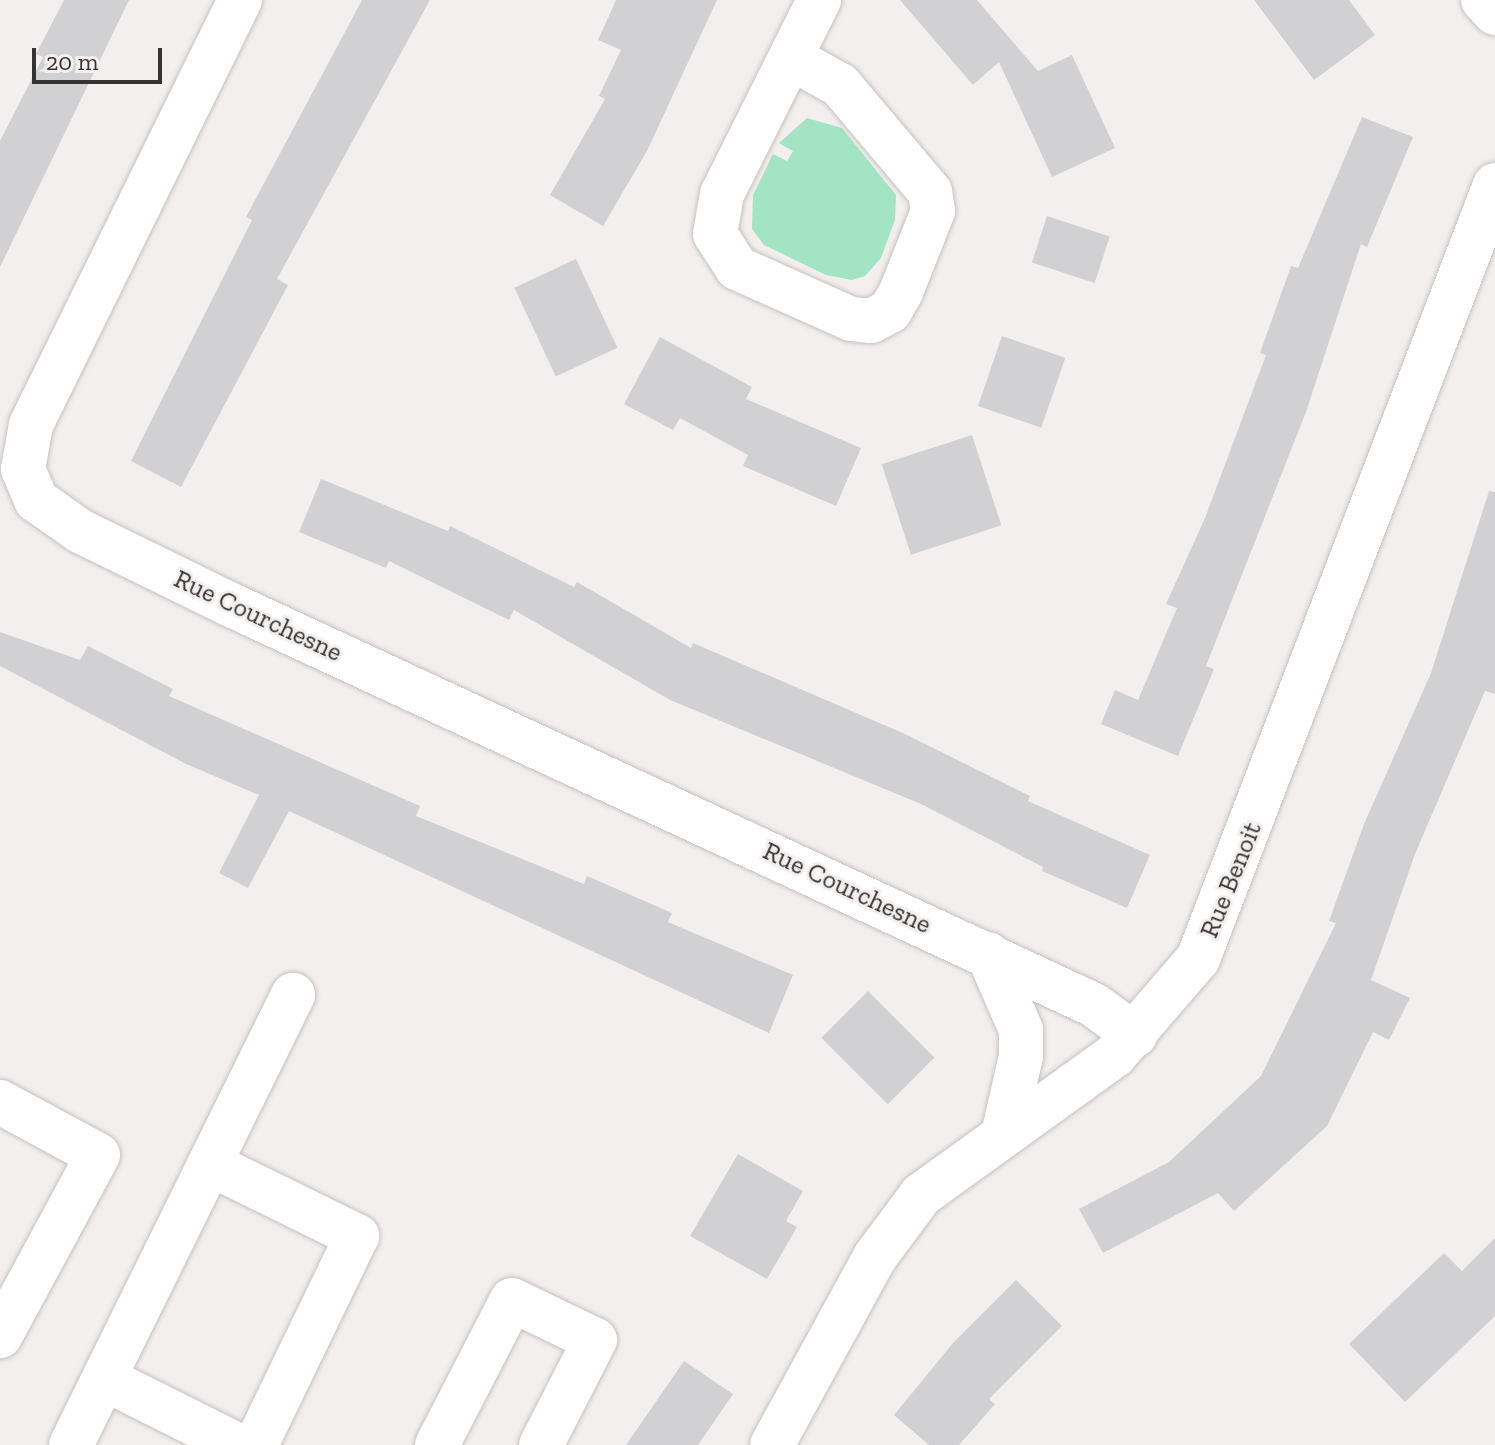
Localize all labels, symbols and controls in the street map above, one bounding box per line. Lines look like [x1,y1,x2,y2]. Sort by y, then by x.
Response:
scale bar [36,32,166,82]
text: 20 m [46,47,98,76]
street label: Rue Courchesne [169,563,347,669]
street label: Rue Benoit [1194,818,1268,942]
street label: Rue Courchesne [758,835,936,941]

